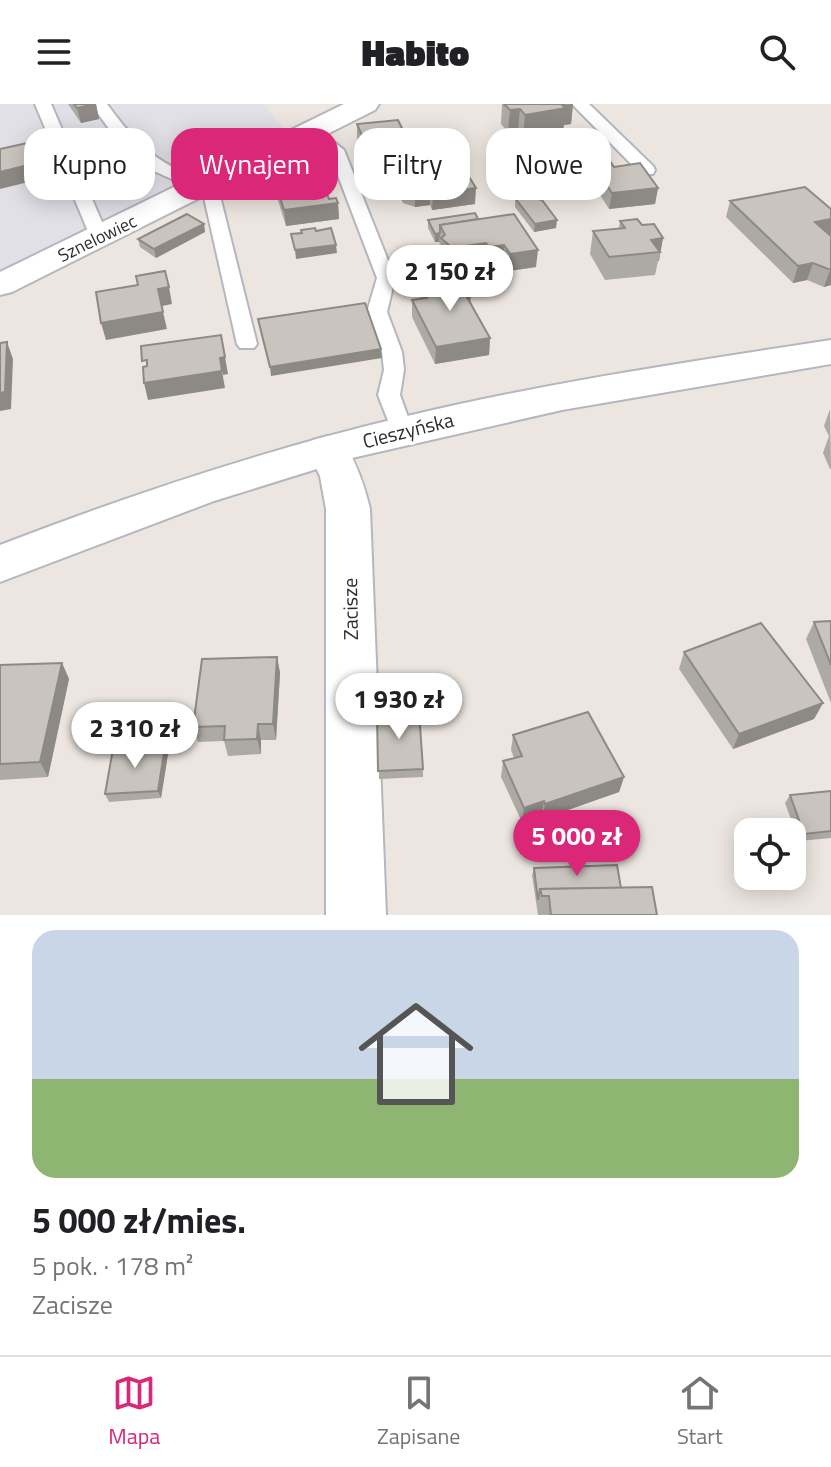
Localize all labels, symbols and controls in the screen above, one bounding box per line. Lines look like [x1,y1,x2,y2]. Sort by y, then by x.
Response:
text: Habito [362,25,469,80]
icon: menu [32,30,76,74]
icon: search [755,30,799,74]
chip: Kupno [24,128,155,200]
chip: Wynajem [171,128,338,200]
chip: Filtry [354,128,470,200]
chip: Nowe [486,128,611,200]
street label: Sznelowiec [53,207,141,269]
pin: 2 150 zł [367,245,533,313]
text: 2 150 zł [404,251,496,290]
street label: Cieszyńska [359,404,457,456]
street label: Zacisze [334,578,366,640]
pin: 1 930 zł [316,673,482,741]
text: 1 930 zł [353,679,445,718]
pin: 2 310 zł [52,702,218,770]
text: 2 310 zł [89,708,181,747]
pin: 5 000 zł [494,810,660,878]
text: 5 000 zł [531,816,623,855]
map controls [734,818,806,890]
button: locate [734,818,806,890]
icon: home [344,982,488,1126]
text: 5 000 zł/mies. [32,1194,246,1246]
text: 5 pok. · 178 m² [32,1246,193,1285]
text: Zacisze [32,1285,113,1324]
tab: Mapa [108,1371,160,1453]
tab: Zapisane [377,1371,460,1453]
tab: Start [677,1371,723,1453]

